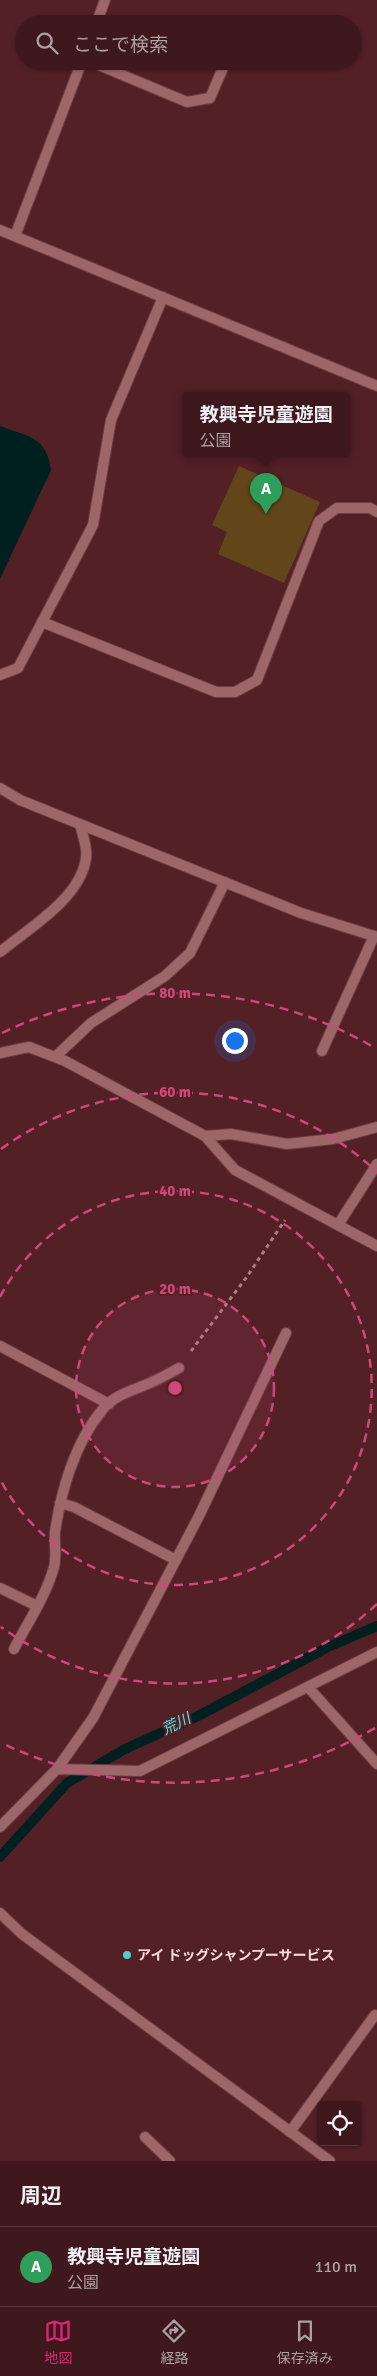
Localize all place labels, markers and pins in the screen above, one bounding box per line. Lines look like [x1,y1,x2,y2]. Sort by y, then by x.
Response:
pin: A [250,473,282,514]
centre of rings [166,1379,184,1397]
place label: アイ ドッグシャンプーサービス [137,1947,335,1964]
marker: アイ ドッグシャンプーサービス [121,1949,133,1961]

